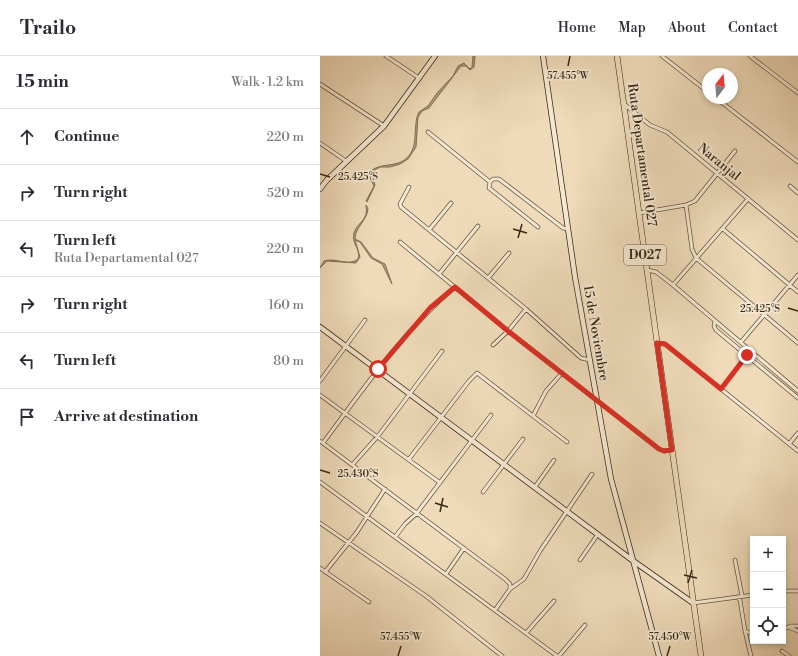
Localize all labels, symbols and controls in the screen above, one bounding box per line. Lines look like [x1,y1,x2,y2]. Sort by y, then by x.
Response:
text: Trailo [20,16,76,40]
text: Home [558,19,596,37]
text: Map [618,19,646,37]
text: About [668,19,706,37]
text: Contact [728,19,778,37]
north arrow [702,68,738,104]
text: 57.455°W [547,70,590,82]
text: 15 min [16,71,69,93]
text: Walk · 1.2 km [231,74,304,90]
street label: Ruta Departamental 027 [624,82,660,228]
icon: ahead [16,126,38,148]
text: Continue [54,127,119,146]
text: 220 m [266,129,304,145]
street label: Naranjal [694,140,744,184]
text: 25.425°S [338,171,378,183]
icon: right [16,182,38,204]
text: Turn right [54,183,128,202]
text: 520 m [267,185,304,201]
text: Turn left [54,231,116,250]
icon: left [16,238,38,260]
text: 220 m [266,241,304,257]
road number: D027 [624,245,666,265]
text: Ruta Departamental 027 [54,250,199,266]
street label: 15 de Noviembre [580,284,612,382]
icon: right [16,294,38,316]
text: Turn right [54,295,128,314]
text: 160 m [268,297,304,313]
text: 25.425°S [740,303,780,315]
route end [738,346,756,364]
icon: left [16,350,38,372]
text: Turn left [54,351,116,370]
text: 80 m [273,353,304,369]
route start [369,360,387,378]
icon: arrive [16,406,38,428]
text: Arrive at destination [54,407,198,426]
text: 25.430°S [338,468,379,480]
map controls [750,536,786,644]
button: + [750,536,786,572]
button: − [750,572,786,608]
button: locate [750,608,786,644]
text: 57.455°W [380,631,423,643]
text: 57.450°W [649,631,692,643]

